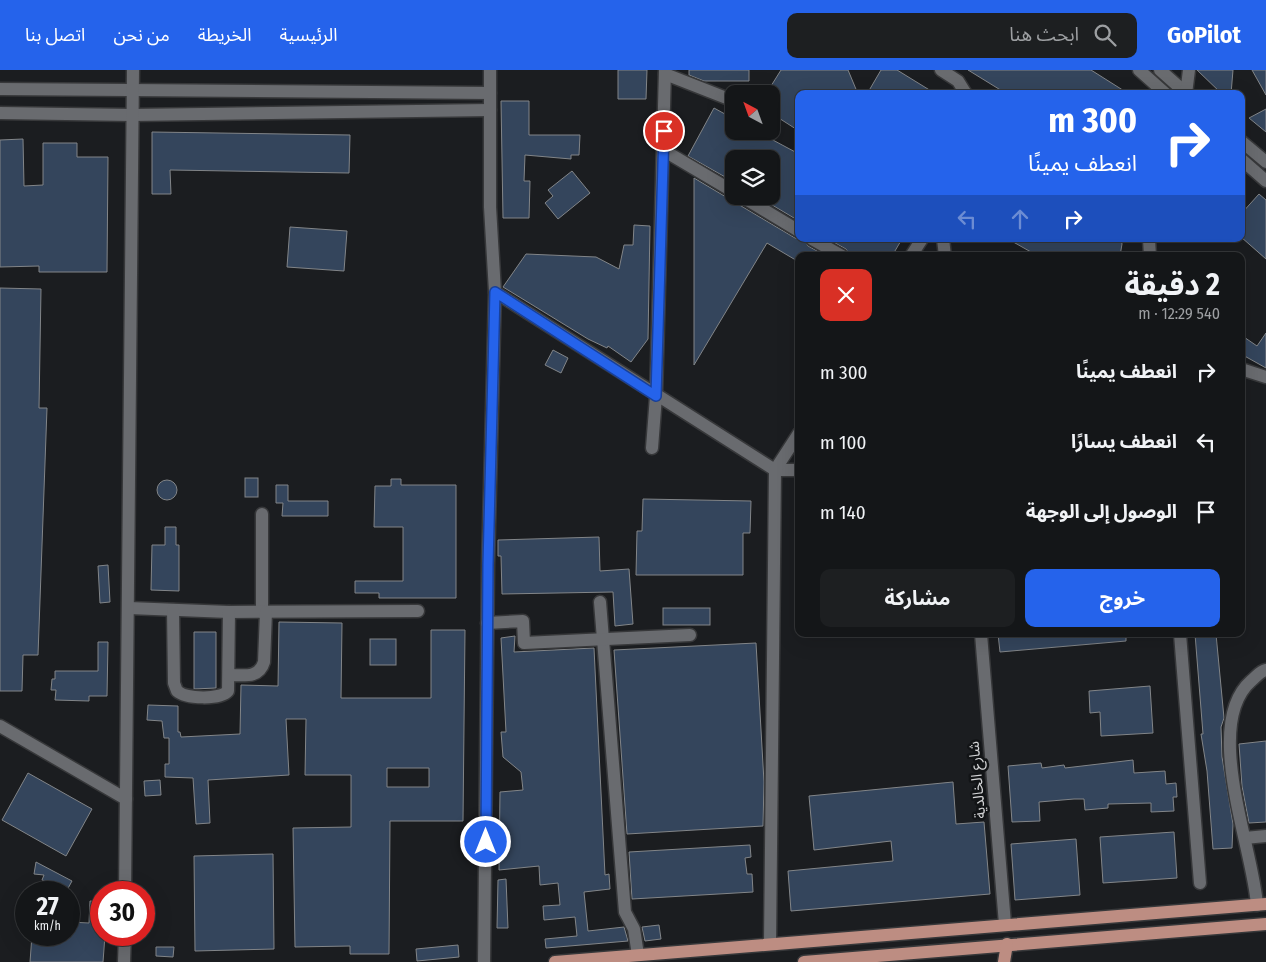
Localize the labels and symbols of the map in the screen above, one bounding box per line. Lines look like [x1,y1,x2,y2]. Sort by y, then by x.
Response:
north arrow [725,85,780,140]
pin [643,110,685,152]
street label: شارع الخالدية [965,740,992,820]
position arrow [459,815,511,867]
speed limit sign: 30 [90,881,155,946]

